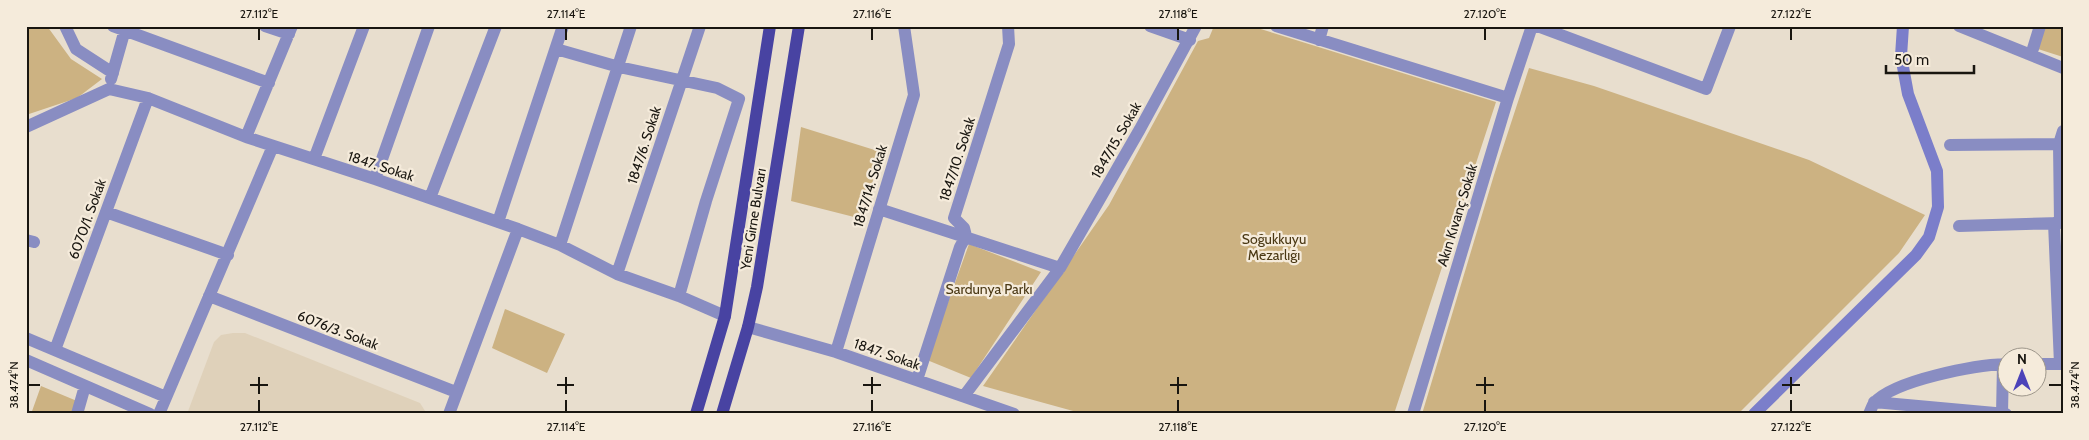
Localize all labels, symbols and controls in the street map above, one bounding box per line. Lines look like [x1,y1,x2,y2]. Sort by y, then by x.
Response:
text: 27.112°E [240,6,279,21]
text: 27.114°E [547,6,586,21]
text: 27.116°E [853,6,892,21]
text: 27.118°E [1158,6,1198,21]
text: 27.120°E [1464,6,1507,21]
text: 27.122°E [1771,6,1812,21]
scale bar [1886,42,1974,74]
text: 50 m [1894,51,1929,69]
street label: 1847/15. Sokak [1087,98,1145,181]
street label: 1847/6. Sokak [623,103,665,186]
street label: 1847/10. Sokak [935,114,979,203]
street label: 1847/14. Sokak [849,142,891,230]
street label: 1847. Sokak [346,147,417,185]
street label: Akın Kıvanç Sokak [1433,161,1481,268]
street label: Yeni Girne Bulvarı [736,167,770,272]
street label: 6070/1. Sokak [64,176,110,262]
park label: Soğukkuyu Mezarlığı [1242,230,1306,264]
park label: Sardunya Parkı [946,280,1032,298]
street label: 6076/3. Sokak [295,306,382,354]
street label: 1847. Sokak [852,334,923,374]
north arrow [1996,348,2046,398]
text: N [2017,350,2027,368]
text: 38.474°N [6,361,21,409]
text: 38.474°N [2067,361,2082,409]
text: 27.112°E [240,419,279,434]
text: 27.114°E [547,419,586,434]
text: 27.116°E [853,419,892,434]
text: 27.118°E [1158,419,1198,434]
text: 27.120°E [1464,419,1507,434]
text: 27.122°E [1771,419,1812,434]

